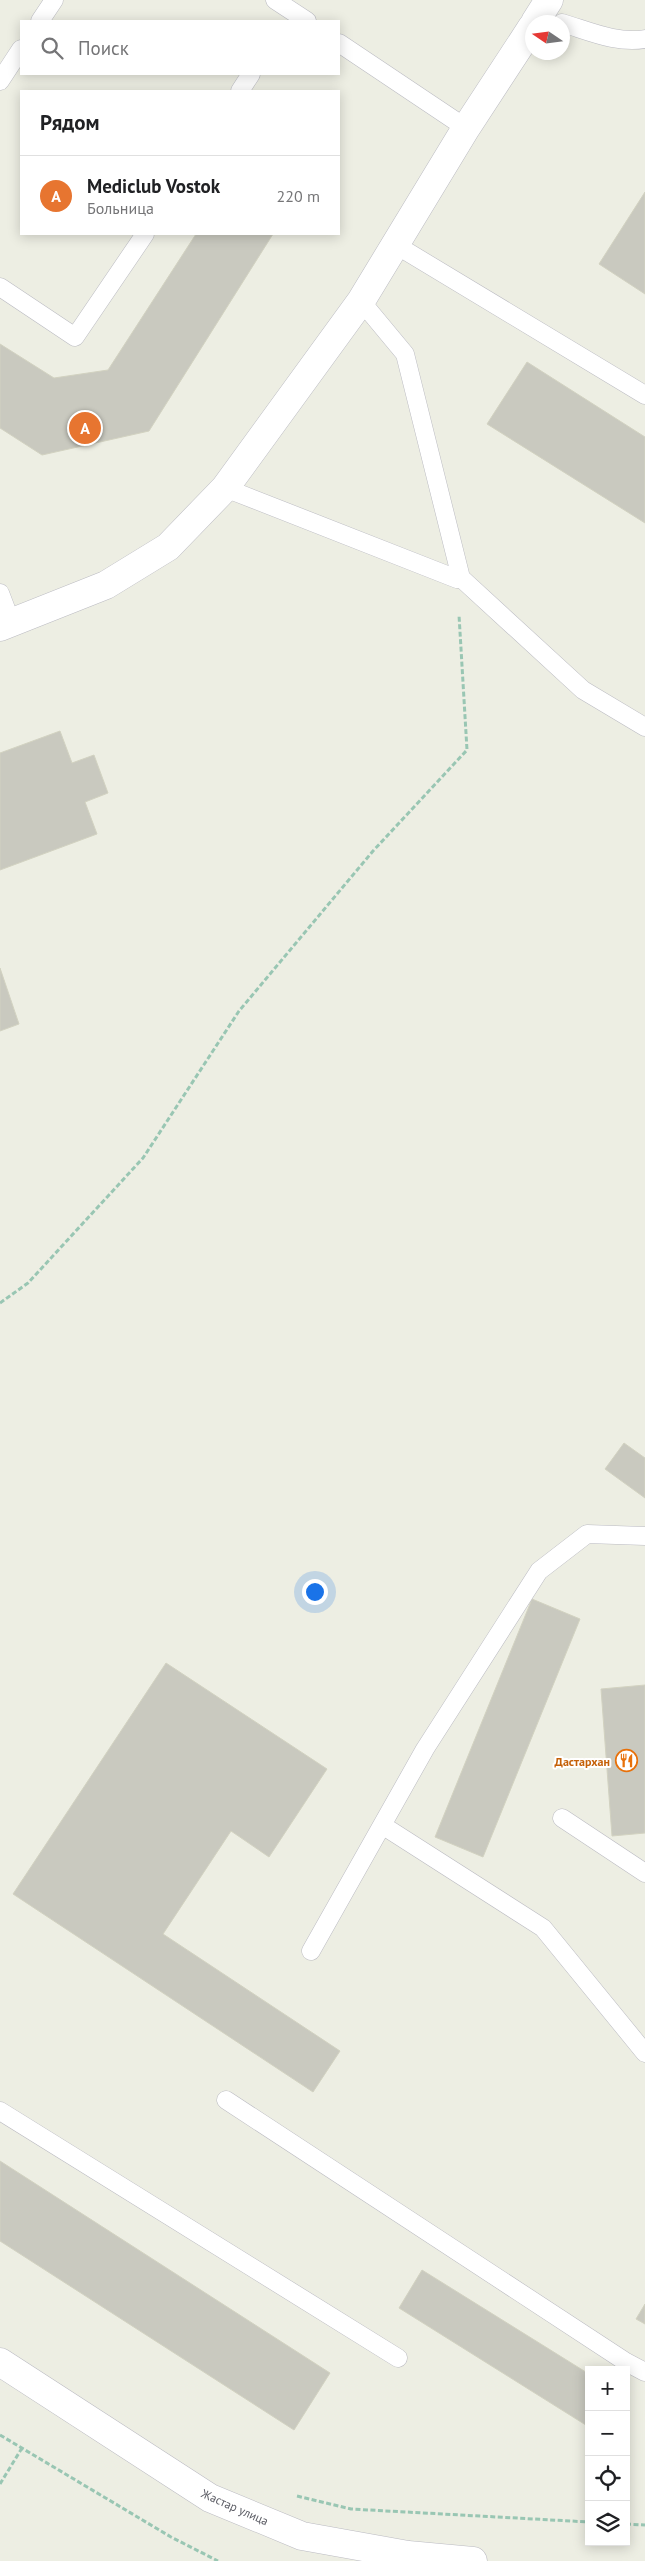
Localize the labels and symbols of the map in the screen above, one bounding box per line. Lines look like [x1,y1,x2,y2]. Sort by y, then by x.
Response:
north arrow [525,15,570,60]
pin: A [69,409,101,447]
your location [302,1579,328,1605]
restaurant icon: Дастархан [614,1749,638,1773]
place label: Дастархан [555,1754,610,1769]
street label: Жастар улица [198,2485,271,2528]

